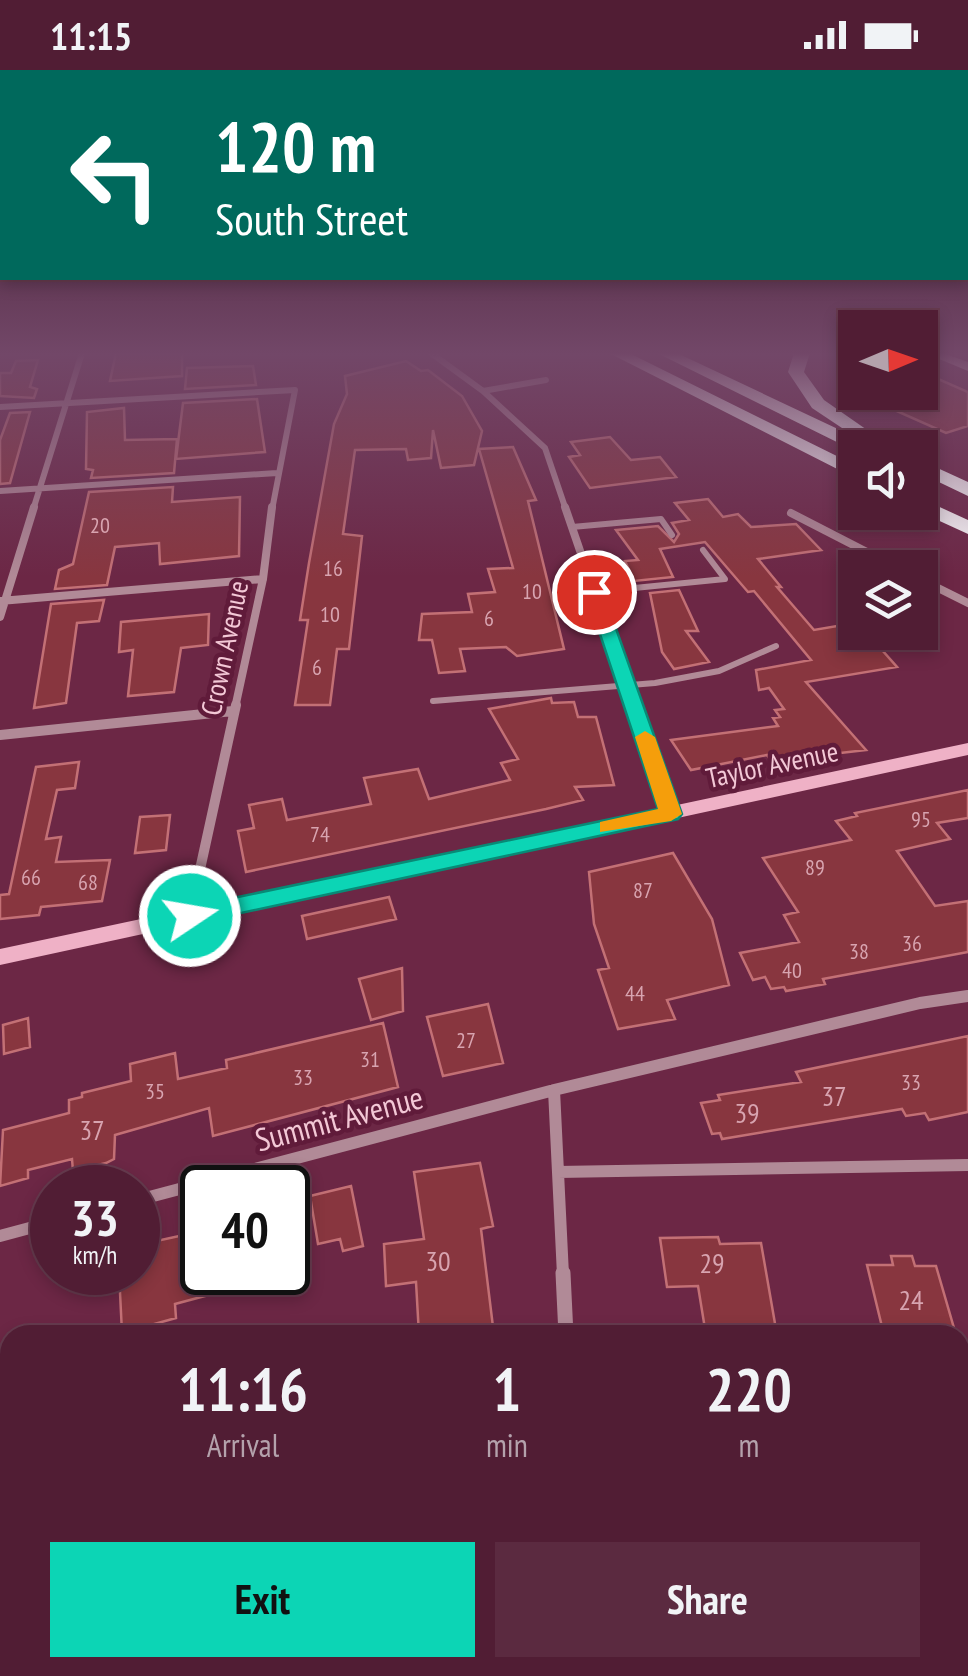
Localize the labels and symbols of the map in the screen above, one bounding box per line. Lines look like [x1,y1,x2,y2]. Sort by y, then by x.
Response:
north arrow [838,310,938,410]
house number: 20 [90,511,110,539]
pin [552,550,637,635]
house number: 16 [323,554,343,582]
street label: Crown Avenue [192,577,256,719]
house number: 10 [522,577,542,605]
house number: 10 [320,600,340,628]
house number: 6 [484,604,494,632]
house number: 6 [312,653,322,681]
street label: Taylor Avenue [703,732,841,796]
house number: 95 [911,805,931,833]
house number: 74 [310,820,330,848]
house number: 89 [805,853,825,881]
house number: 66 [21,863,41,891]
position arrow [138,864,242,968]
house number: 68 [78,868,98,896]
house number: 87 [633,876,653,904]
house number: 36 [902,929,922,957]
house number: 38 [849,937,869,965]
house number: 40 [782,956,802,984]
house number: 44 [625,979,645,1007]
house number: 27 [456,1026,476,1054]
house number: 31 [360,1045,380,1073]
house number: 33 [293,1063,313,1091]
house number: 33 [901,1068,921,1096]
street label: Summit Avenue [251,1075,427,1161]
house number: 35 [145,1077,165,1105]
house number: 37 [821,1077,847,1114]
house number: 39 [734,1094,760,1131]
house number: 37 [79,1111,105,1148]
speed limit sign: 40 [180,1165,310,1295]
house number: 30 [425,1242,451,1279]
house number: 29 [699,1244,725,1281]
house number: 24 [898,1281,924,1318]

